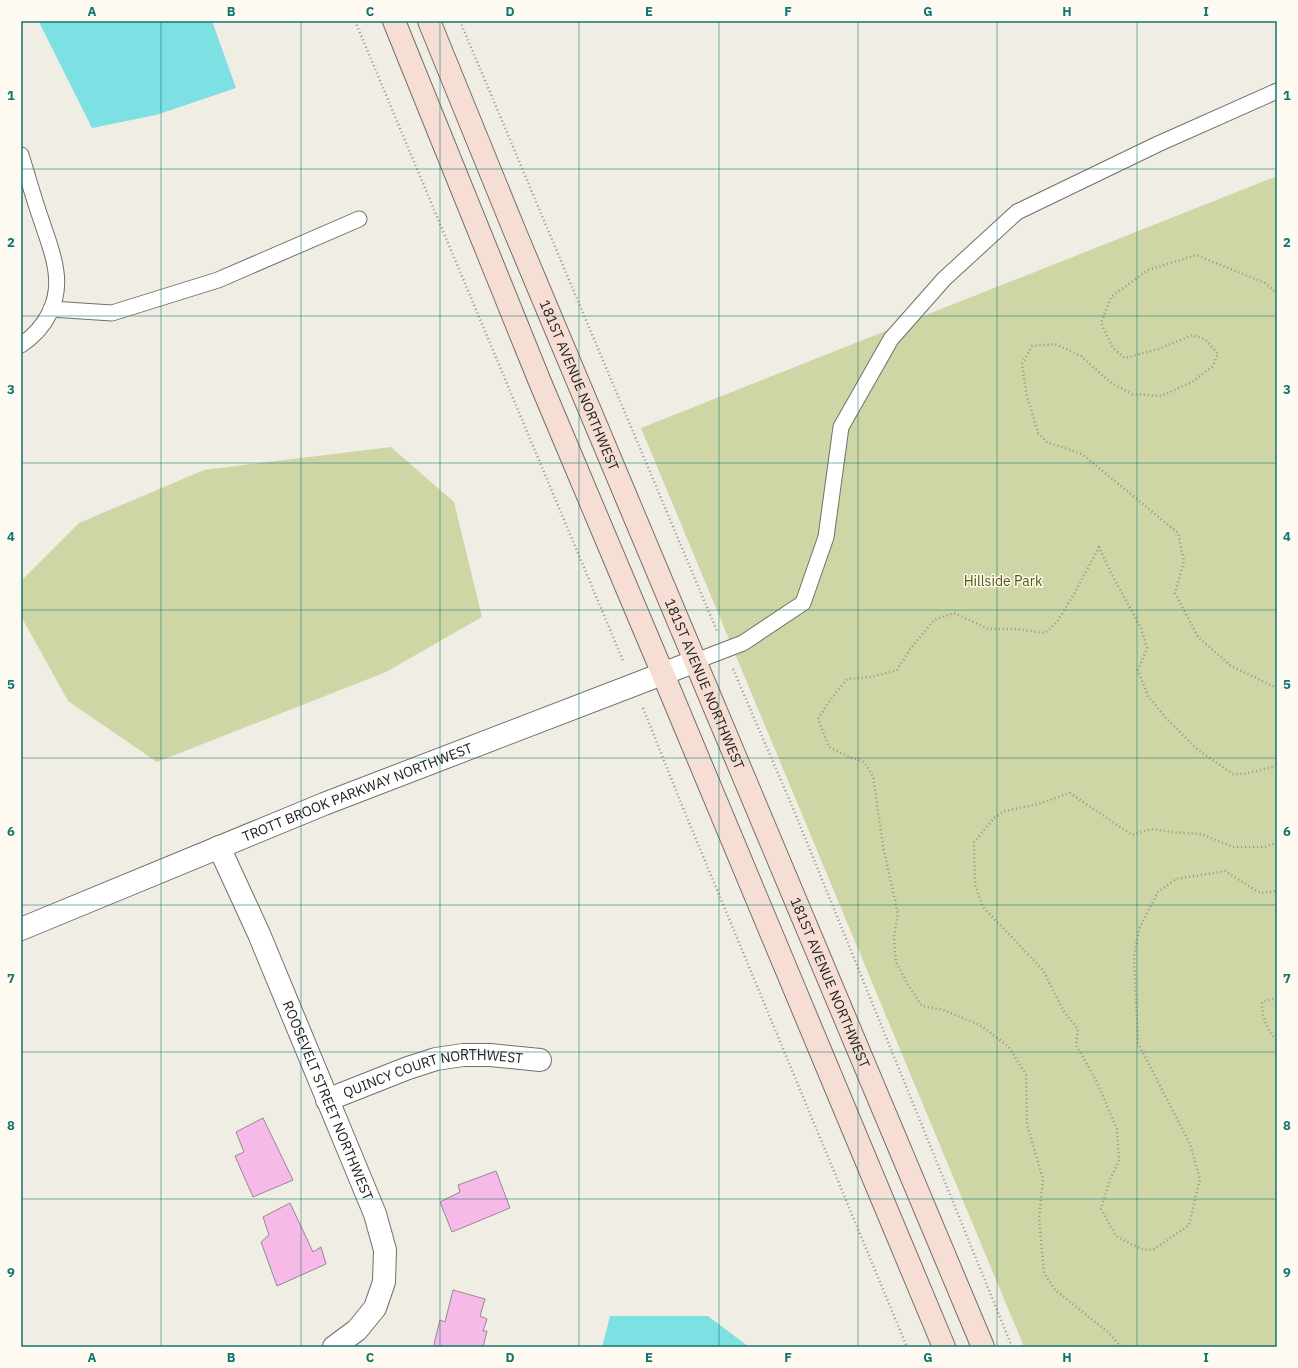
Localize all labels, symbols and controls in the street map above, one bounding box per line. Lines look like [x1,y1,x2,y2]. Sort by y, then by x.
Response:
text: A [88,3,97,20]
text: B [227,3,236,20]
text: C [366,3,375,20]
text: D [505,3,515,20]
text: E [645,3,653,20]
text: F [784,3,792,20]
text: G [923,3,933,20]
text: H [1062,3,1072,20]
text: I [1203,3,1209,20]
text: 1 [7,87,15,104]
text: 1 [1283,87,1291,104]
text: 2 [7,234,15,251]
text: 2 [1283,234,1291,251]
street label: 181ST AVENUE NORTHWEST [535,297,623,473]
text: 3 [7,381,15,398]
text: 3 [1283,381,1291,398]
text: 4 [7,528,15,545]
text: 4 [1283,528,1291,545]
park label: Hillside Park [964,572,1043,590]
street label: 181ST AVENUE NORTHWEST [661,596,749,772]
text: 5 [7,676,15,693]
text: 5 [1283,676,1291,693]
street label: TROTT BROOK PARKWAY NORTHWEST [239,739,475,846]
text: 6 [7,823,15,840]
text: 6 [1283,823,1291,840]
street label: 181ST AVENUE NORTHWEST [786,895,874,1071]
text: 7 [7,970,15,987]
text: 7 [1283,970,1291,987]
street label: ROOSEVELT STREET NORTHWEST [279,998,377,1203]
street label: QUINCY COURT NORTHWEST [340,1046,524,1102]
text: 8 [7,1117,15,1134]
text: 8 [1283,1117,1291,1134]
text: 9 [7,1264,15,1281]
text: 9 [1283,1264,1291,1281]
text: A [88,1349,97,1366]
text: B [227,1349,236,1366]
text: C [366,1349,375,1366]
text: D [505,1349,515,1366]
text: E [645,1349,653,1366]
text: F [784,1349,792,1366]
text: G [923,1349,933,1366]
text: H [1062,1349,1072,1366]
text: I [1203,1349,1209,1366]

